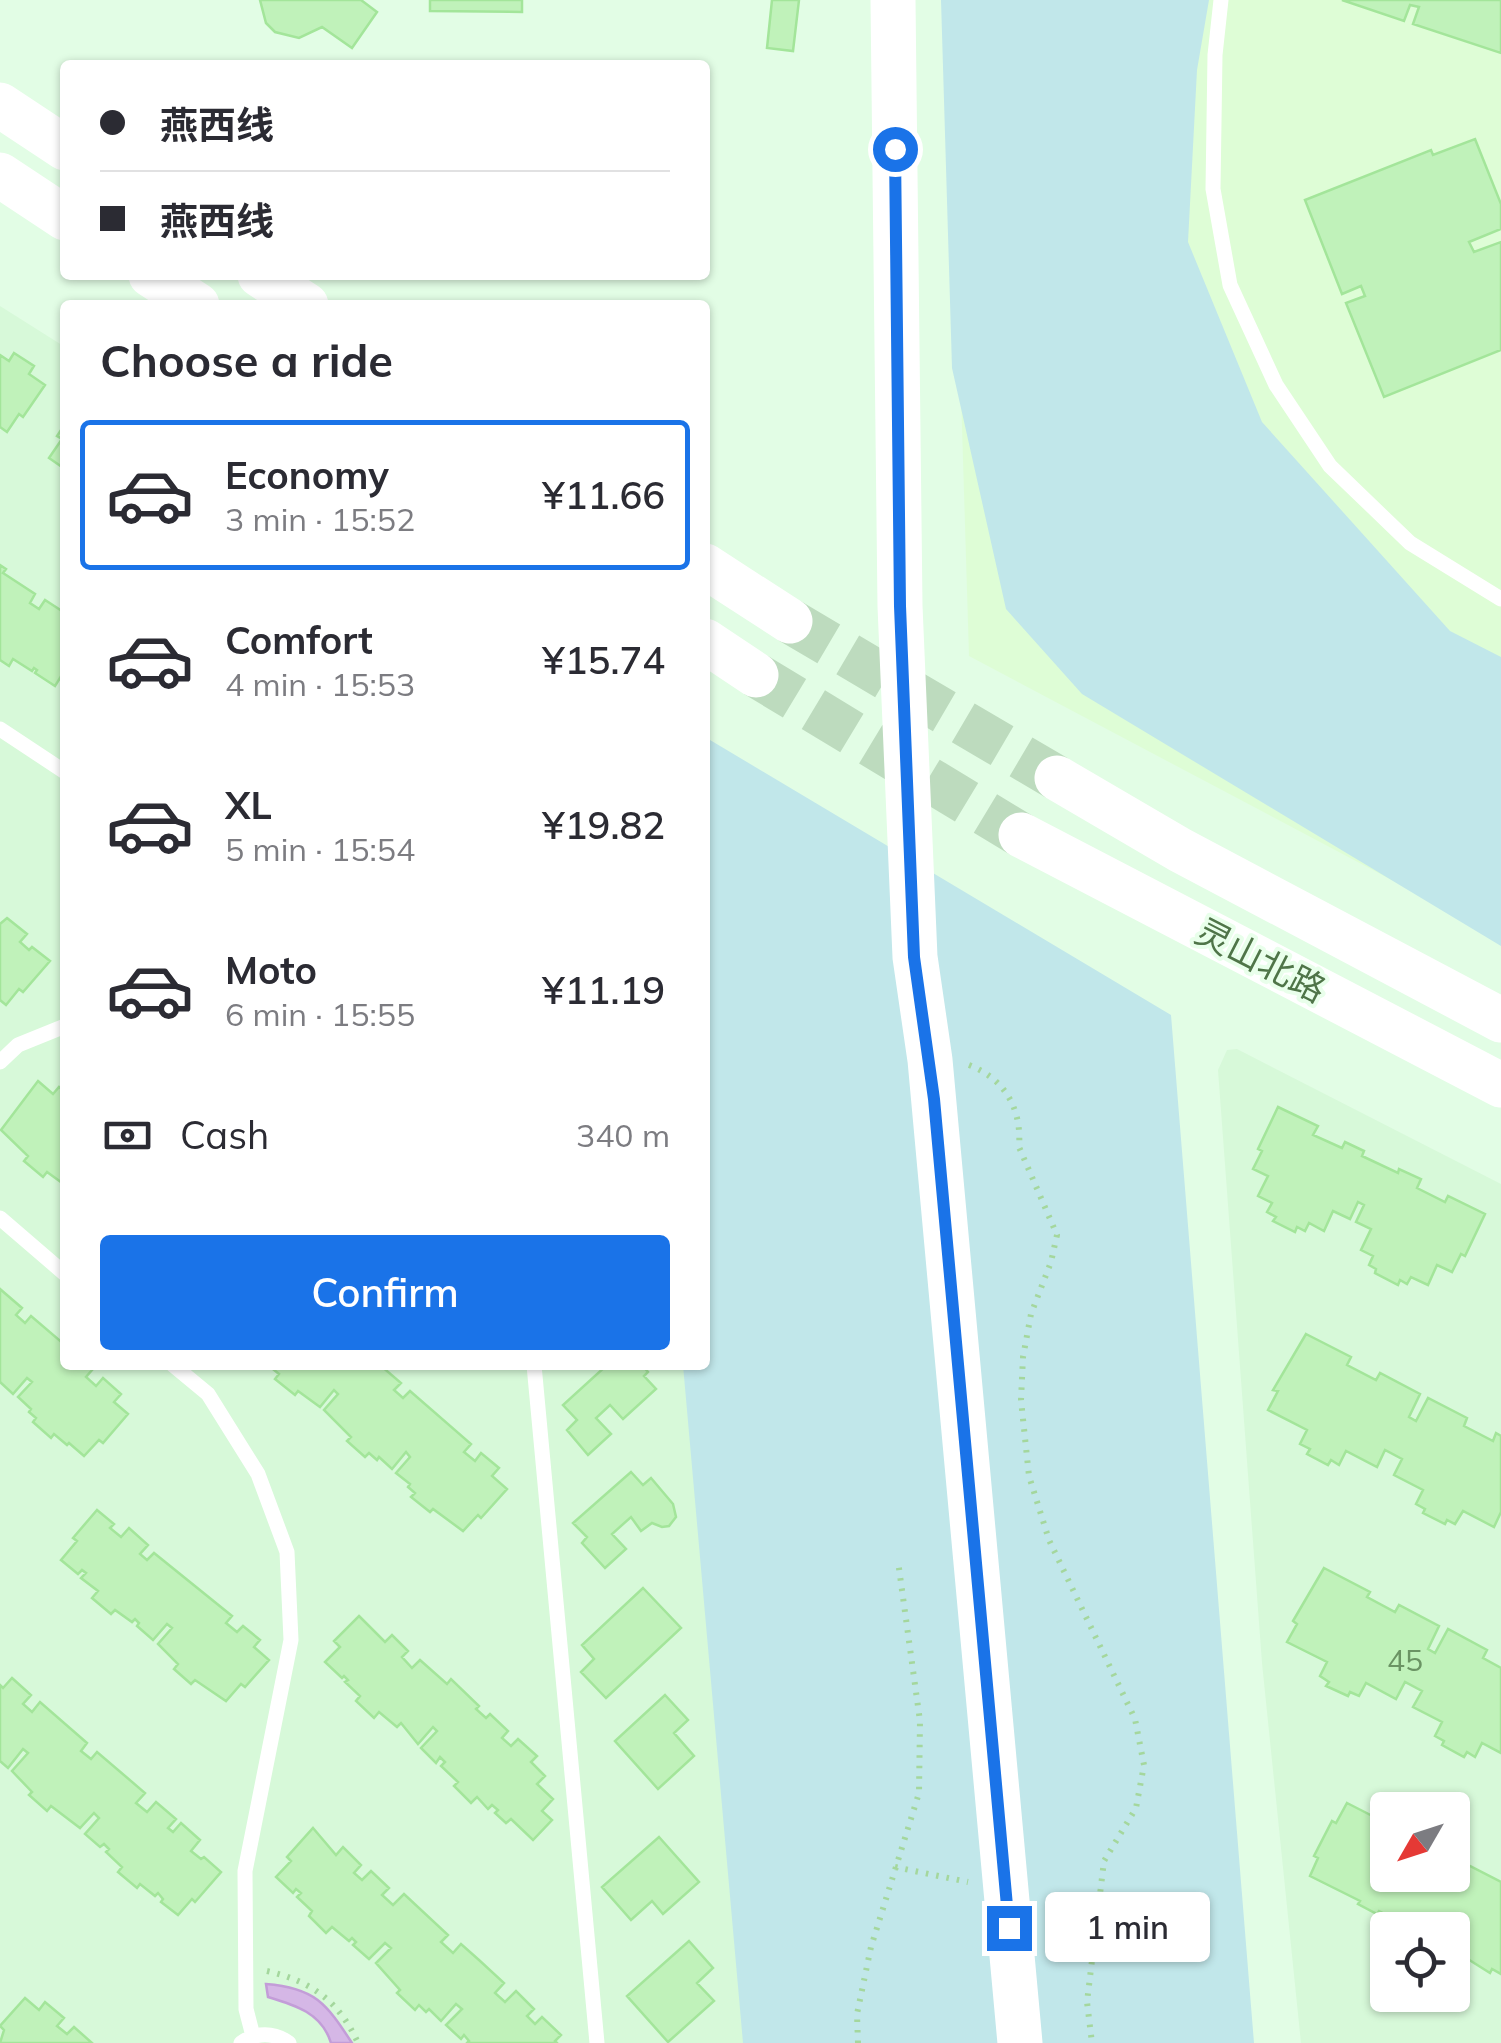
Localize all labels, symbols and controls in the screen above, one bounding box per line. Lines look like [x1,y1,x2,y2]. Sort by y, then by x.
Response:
text: 燕西线 [160,101,274,149]
route start [873,127,918,172]
text: 燕西线 [160,197,274,245]
text: Choose a ride [100,332,393,388]
icon: car [105,450,195,540]
text: Economy [225,451,389,499]
text: ¥11.66 [542,471,665,519]
text: 3 min · 15:52 [225,499,415,539]
icon: car [105,615,195,705]
text: Comfort [225,616,373,664]
text: ¥15.74 [542,636,665,684]
text: 4 min · 15:53 [225,664,415,704]
icon: car [105,780,195,870]
text: XL [225,781,272,829]
text: ¥19.82 [542,801,665,849]
text: 5 min · 15:54 [225,829,415,869]
street label: 灵山北路 [1189,909,1333,1011]
icon: car [105,945,195,1035]
text: Moto [225,946,317,994]
text: ¥11.19 [542,966,665,1014]
text: 6 min · 15:55 [225,994,415,1034]
icon: cash [100,1108,155,1163]
text: Cash [180,1111,269,1159]
text: 340 m [576,1115,670,1155]
button: Confirm [100,1235,670,1350]
house number: 45 [1387,1641,1423,1679]
north arrow [1370,1792,1470,1892]
map controls [1370,1792,1470,2012]
callout: 1 min [1044,1893,1209,1963]
route end [987,1906,1032,1951]
text: 1 min [1086,1907,1169,1947]
button: locate [1370,1912,1470,2012]

